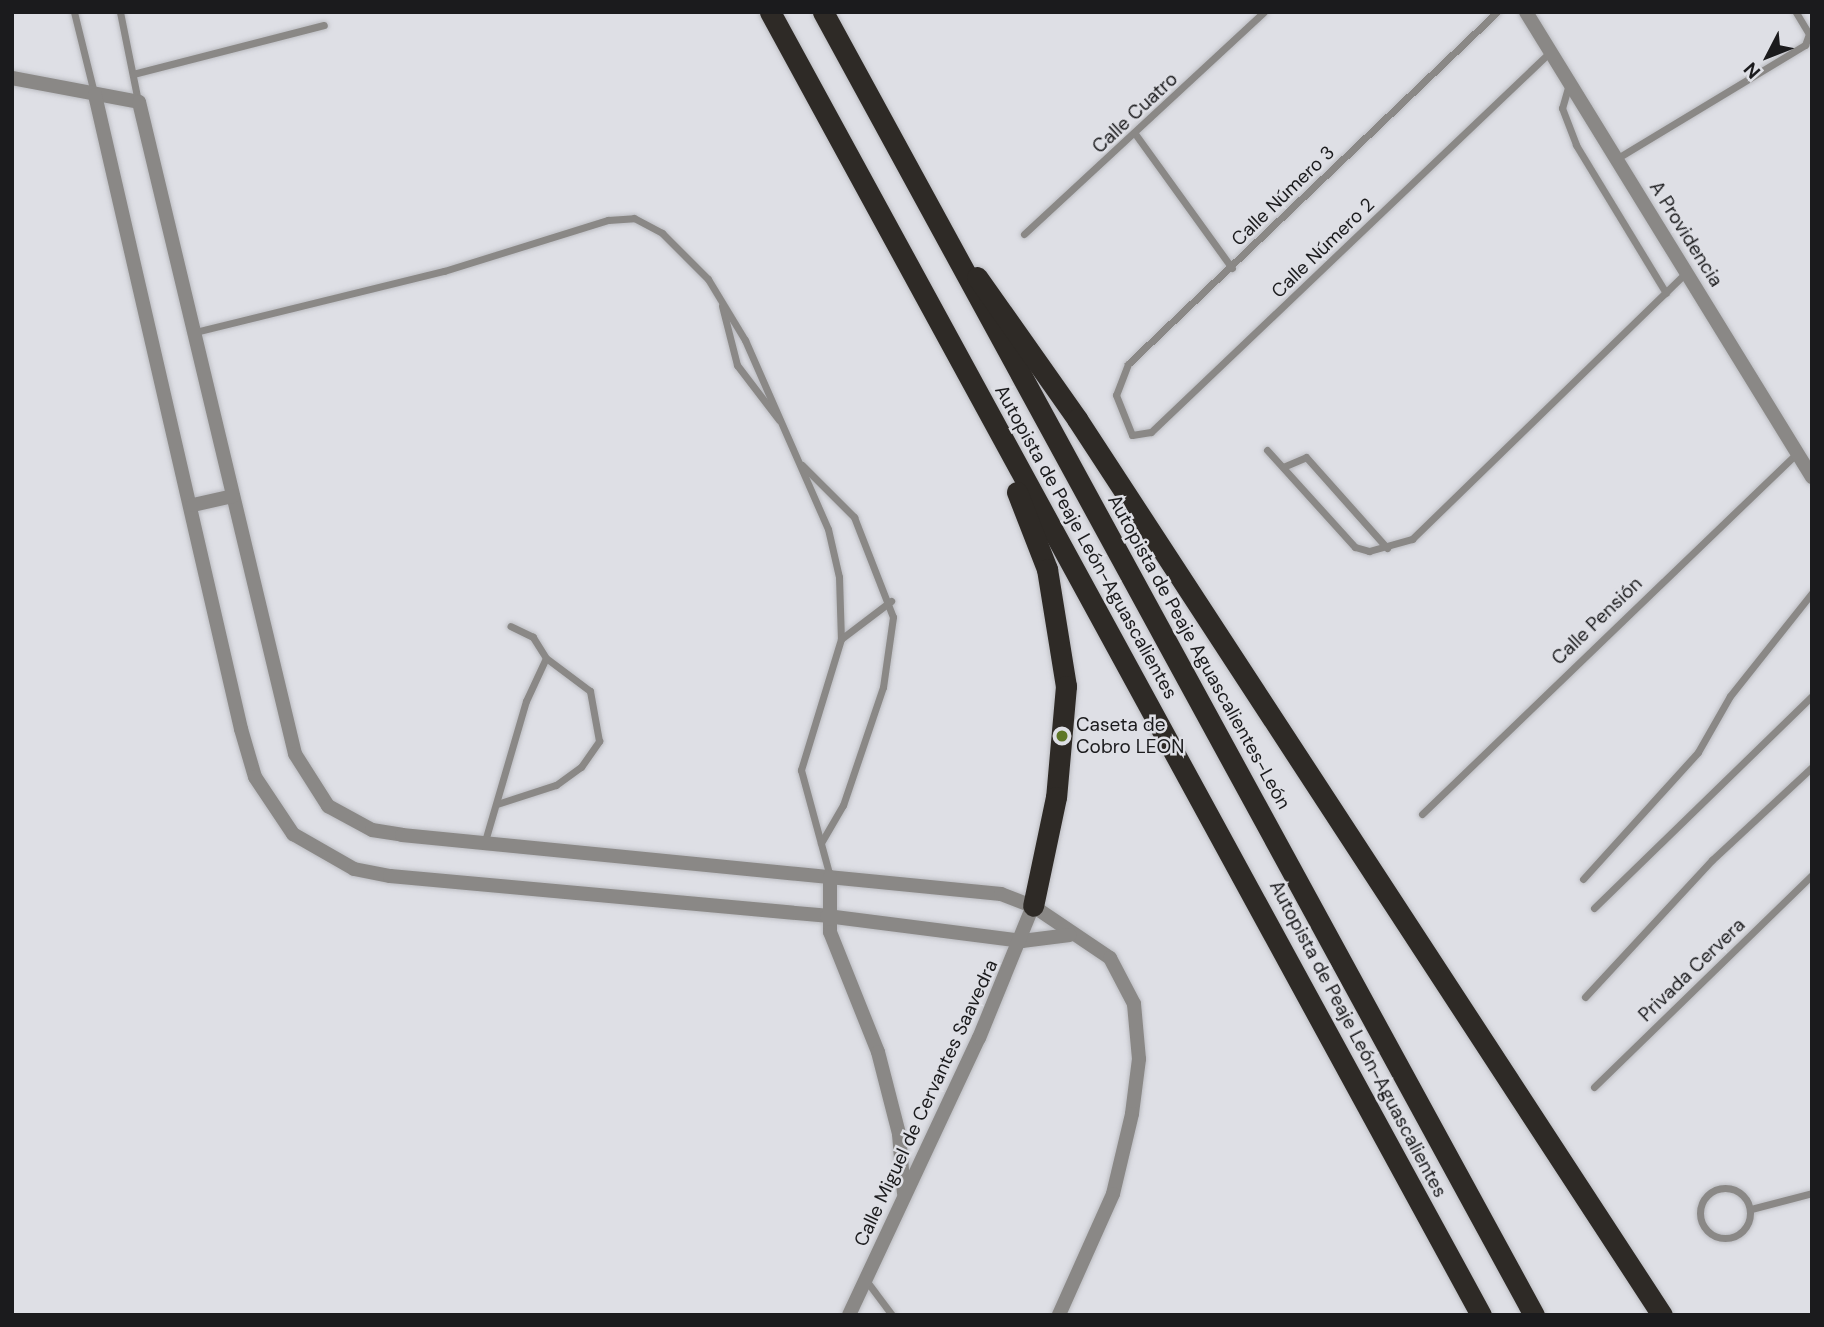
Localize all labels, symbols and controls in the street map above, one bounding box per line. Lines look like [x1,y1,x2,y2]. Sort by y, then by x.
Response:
north arrow [1733,21,1803,91]
text: N [1738,57,1766,84]
street label: Calle Cuatro [1088,68,1182,158]
street label: Calle Número 3 [1227,141,1339,251]
street label: A Providencia [1645,177,1727,291]
street label: Calle Número 2 [1267,193,1379,303]
street label: Autopista de Peaje León-Aguascalientes [990,381,1182,703]
street label: Autopista de Peaje Aguascalientes-León [1103,491,1295,813]
street label: Calle Pensión [1547,572,1647,670]
place label: Caseta de Cobro LEON [1076,714,1184,758]
marker: Caseta de Cobro LEON [1054,728,1070,744]
street label: Autopista de Peaje León-Aguascalientes [1264,877,1452,1201]
street label: Privada Cervera [1634,914,1750,1026]
street label: Calle Miguel de Cervantes Saavedra [849,956,1003,1250]

